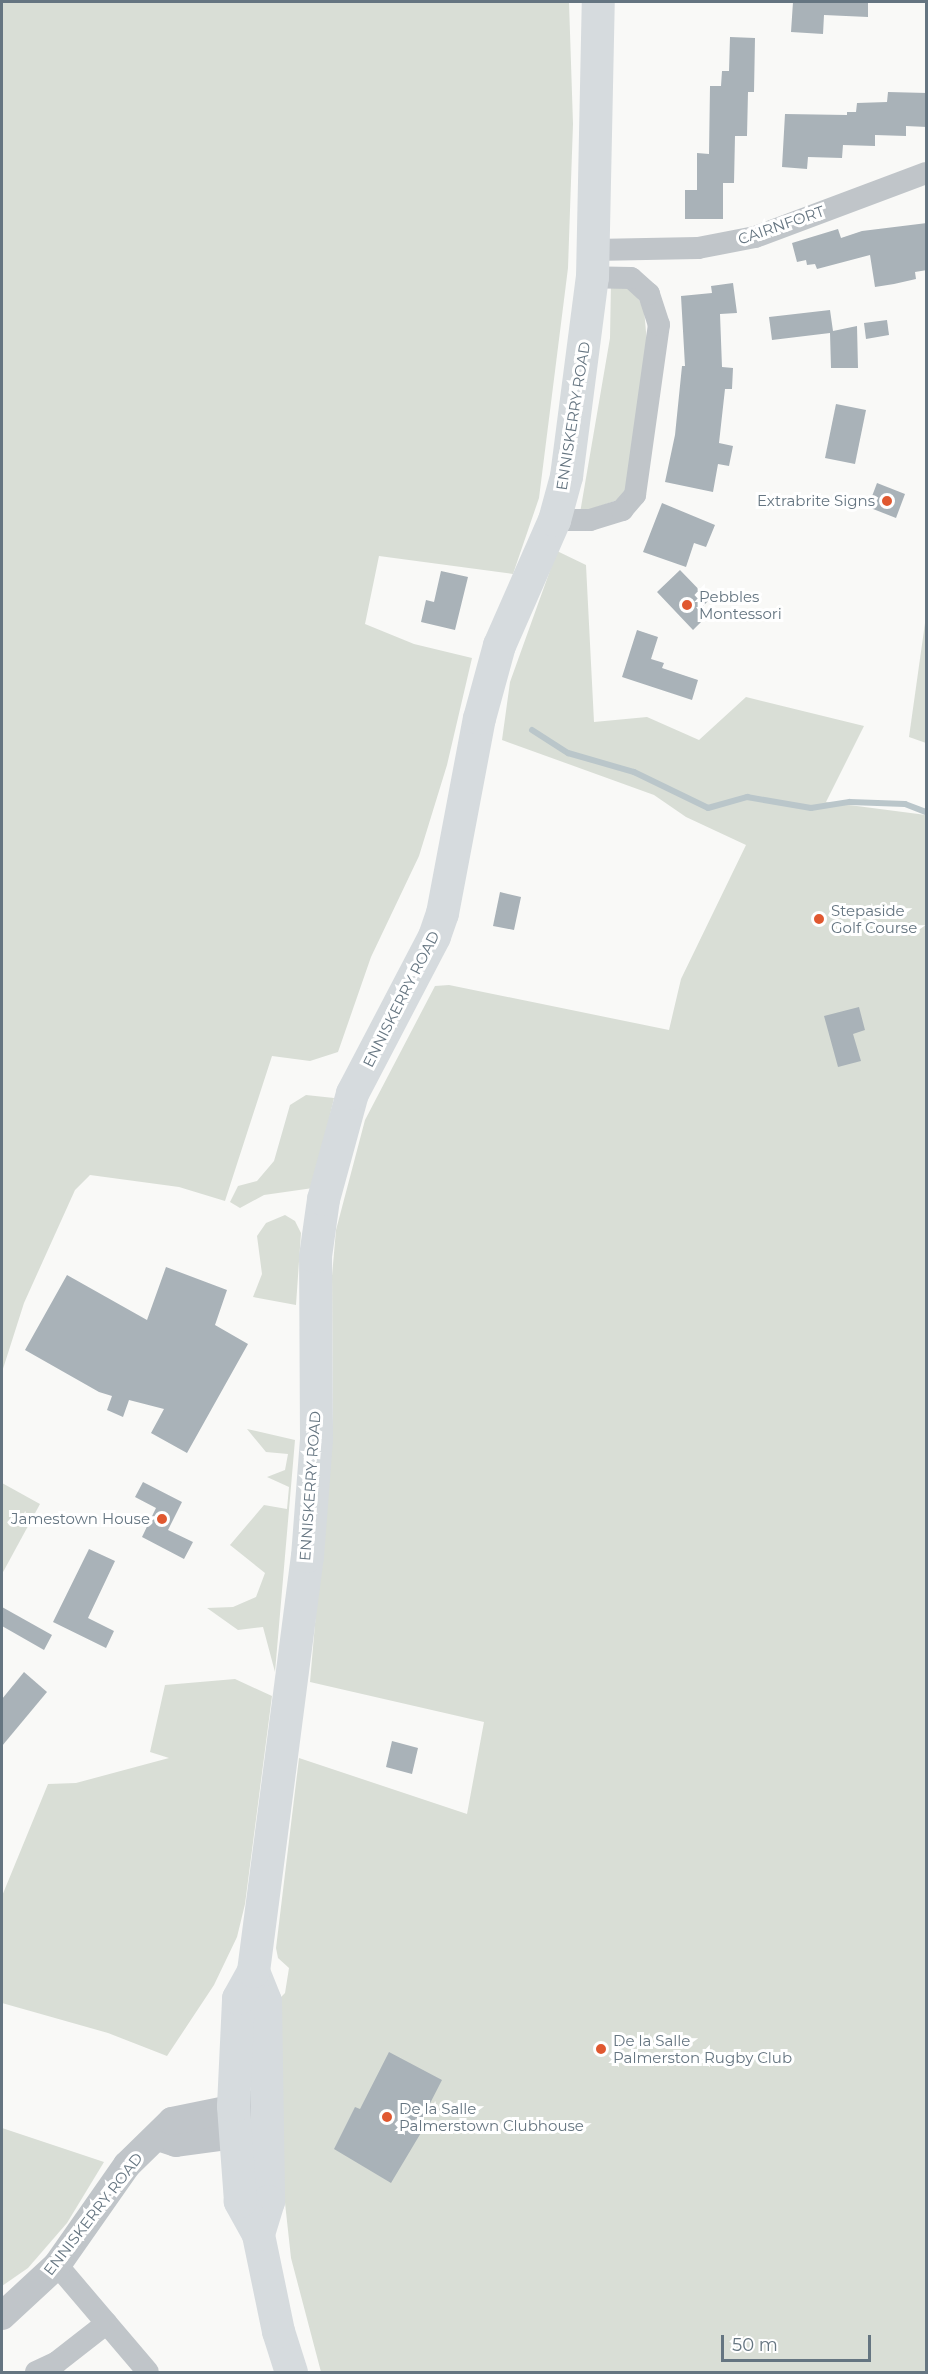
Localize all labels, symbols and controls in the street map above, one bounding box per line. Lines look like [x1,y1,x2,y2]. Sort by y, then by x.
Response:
street label: CAIRNFORT [736,202,826,248]
street label: ENNISKERRY ROAD [552,340,594,492]
place label: Extrabrite Signs [757,492,875,510]
marker: Extrabrite Signs [880,494,894,508]
place label: Pebbles Montessori [699,587,782,622]
marker: Pebbles Montessori [680,598,694,612]
place label: Stepaside Golf Course [831,901,917,936]
marker: Stepaside Golf Course [812,912,826,926]
street label: ENNISKERRY ROAD [359,928,443,1070]
street label: ENNISKERRY ROAD [296,1410,324,1562]
place label: Jamestown House [11,1510,150,1528]
marker: Jamestown House [155,1512,169,1526]
place label: De la Salle Palmerston Rugby Club [613,2031,792,2066]
marker: De la Salle Palmerston Rugby Club [594,2042,608,2056]
place label: De la Salle Palmerstown Clubhouse [399,2099,584,2134]
marker: De la Salle Palmerstown Clubhouse [380,2110,394,2124]
street label: ENNISKERRY ROAD [40,2149,146,2279]
scale bar [724,2323,874,2361]
text: 50 m [732,2334,778,2356]

